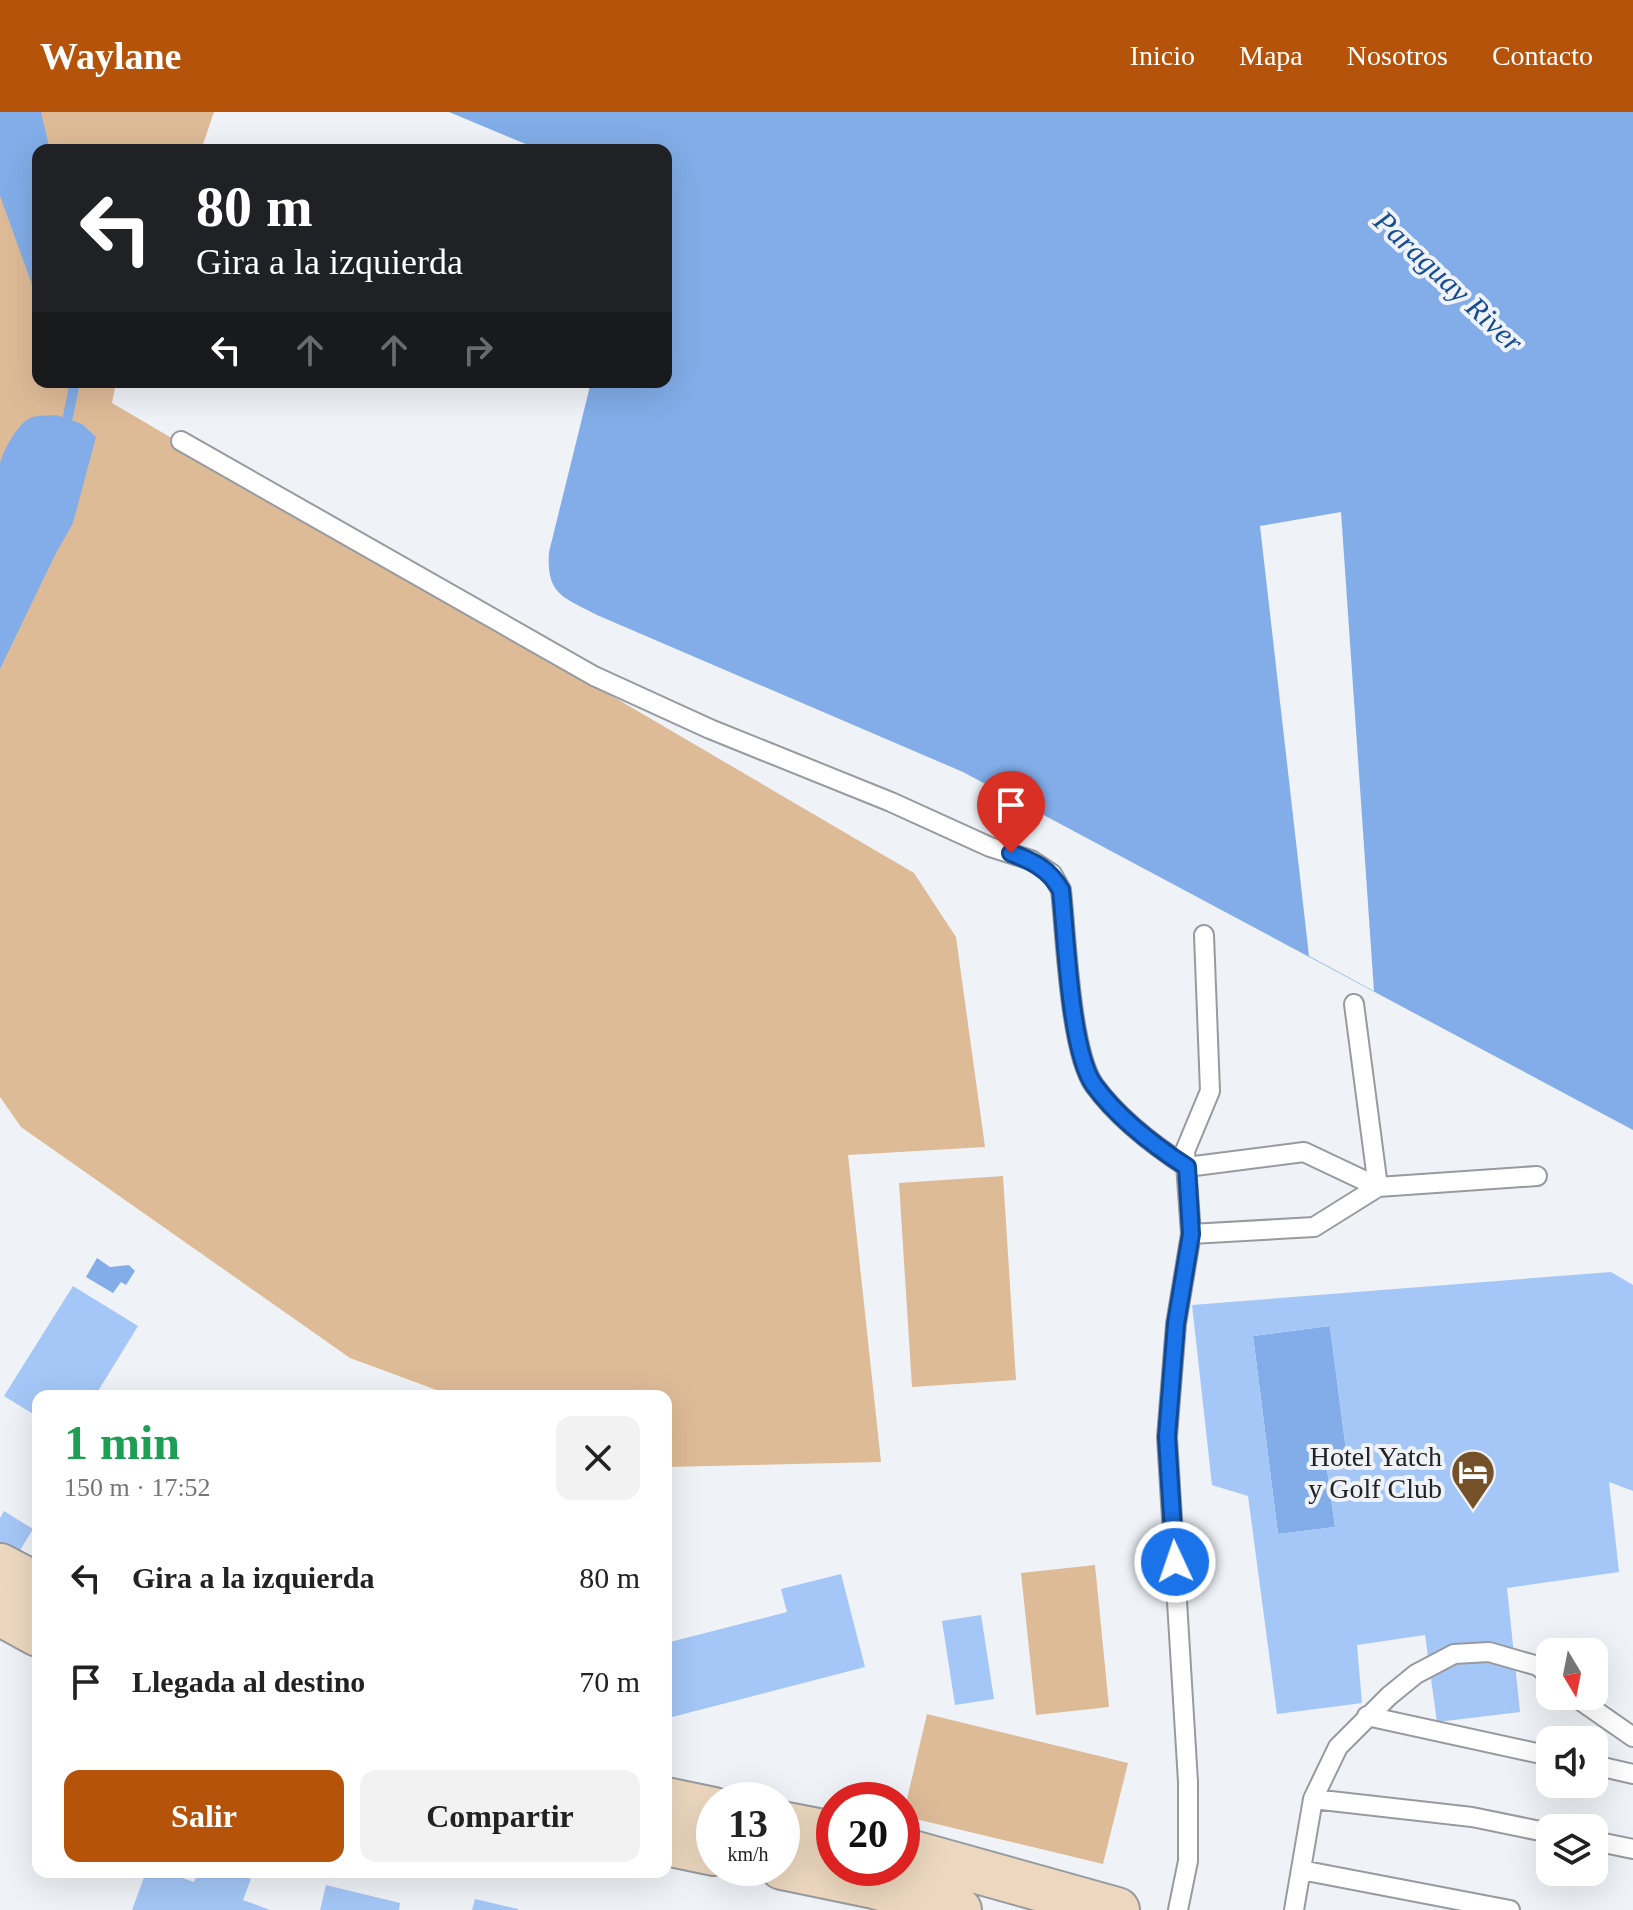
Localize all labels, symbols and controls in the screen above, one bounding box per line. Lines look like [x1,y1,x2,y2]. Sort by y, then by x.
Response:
text: Waylane [40,35,181,77]
text: Inicio [1130,40,1195,71]
text: Mapa [1239,40,1303,71]
text: Nosotros [1347,40,1448,71]
text: Contacto [1492,40,1593,71]
icon: left [64,176,168,280]
text: 80 m [196,176,313,238]
water label: Paraguay River [1367,203,1530,358]
text: Gira a la izquierda [196,242,463,282]
icon: left [204,328,248,372]
icon: ahead [288,328,332,372]
icon: ahead [372,328,416,372]
icon: right [456,328,500,372]
pin [977,771,1045,853]
icon: arrive [989,783,1033,827]
text: 1 min [64,1416,180,1469]
button: close [556,1416,640,1500]
place label: Hotel Yatch y Golf Club [1308,1441,1442,1504]
hotel icon: Hotel Yatch y Golf Club [1449,1448,1497,1511]
text: 150 m · 17:52 [64,1473,211,1502]
position arrow [1133,1520,1217,1604]
icon: left [64,1556,108,1600]
text: Gira a la izquierda [132,1561,375,1594]
text: 80 m [579,1561,640,1594]
north arrow [1536,1638,1608,1710]
map controls [1536,1638,1608,1886]
icon: arrive [64,1660,108,1704]
text: Llegada al destino [132,1665,365,1698]
text: 70 m [579,1665,640,1698]
button: sound [1536,1726,1608,1798]
button: Salir [64,1770,344,1862]
button: Compartir [360,1770,640,1862]
speed limit sign: 20 [816,1782,920,1886]
text: 13 [728,1801,768,1846]
button: layers [1536,1814,1608,1886]
text: km/h [727,1843,769,1865]

